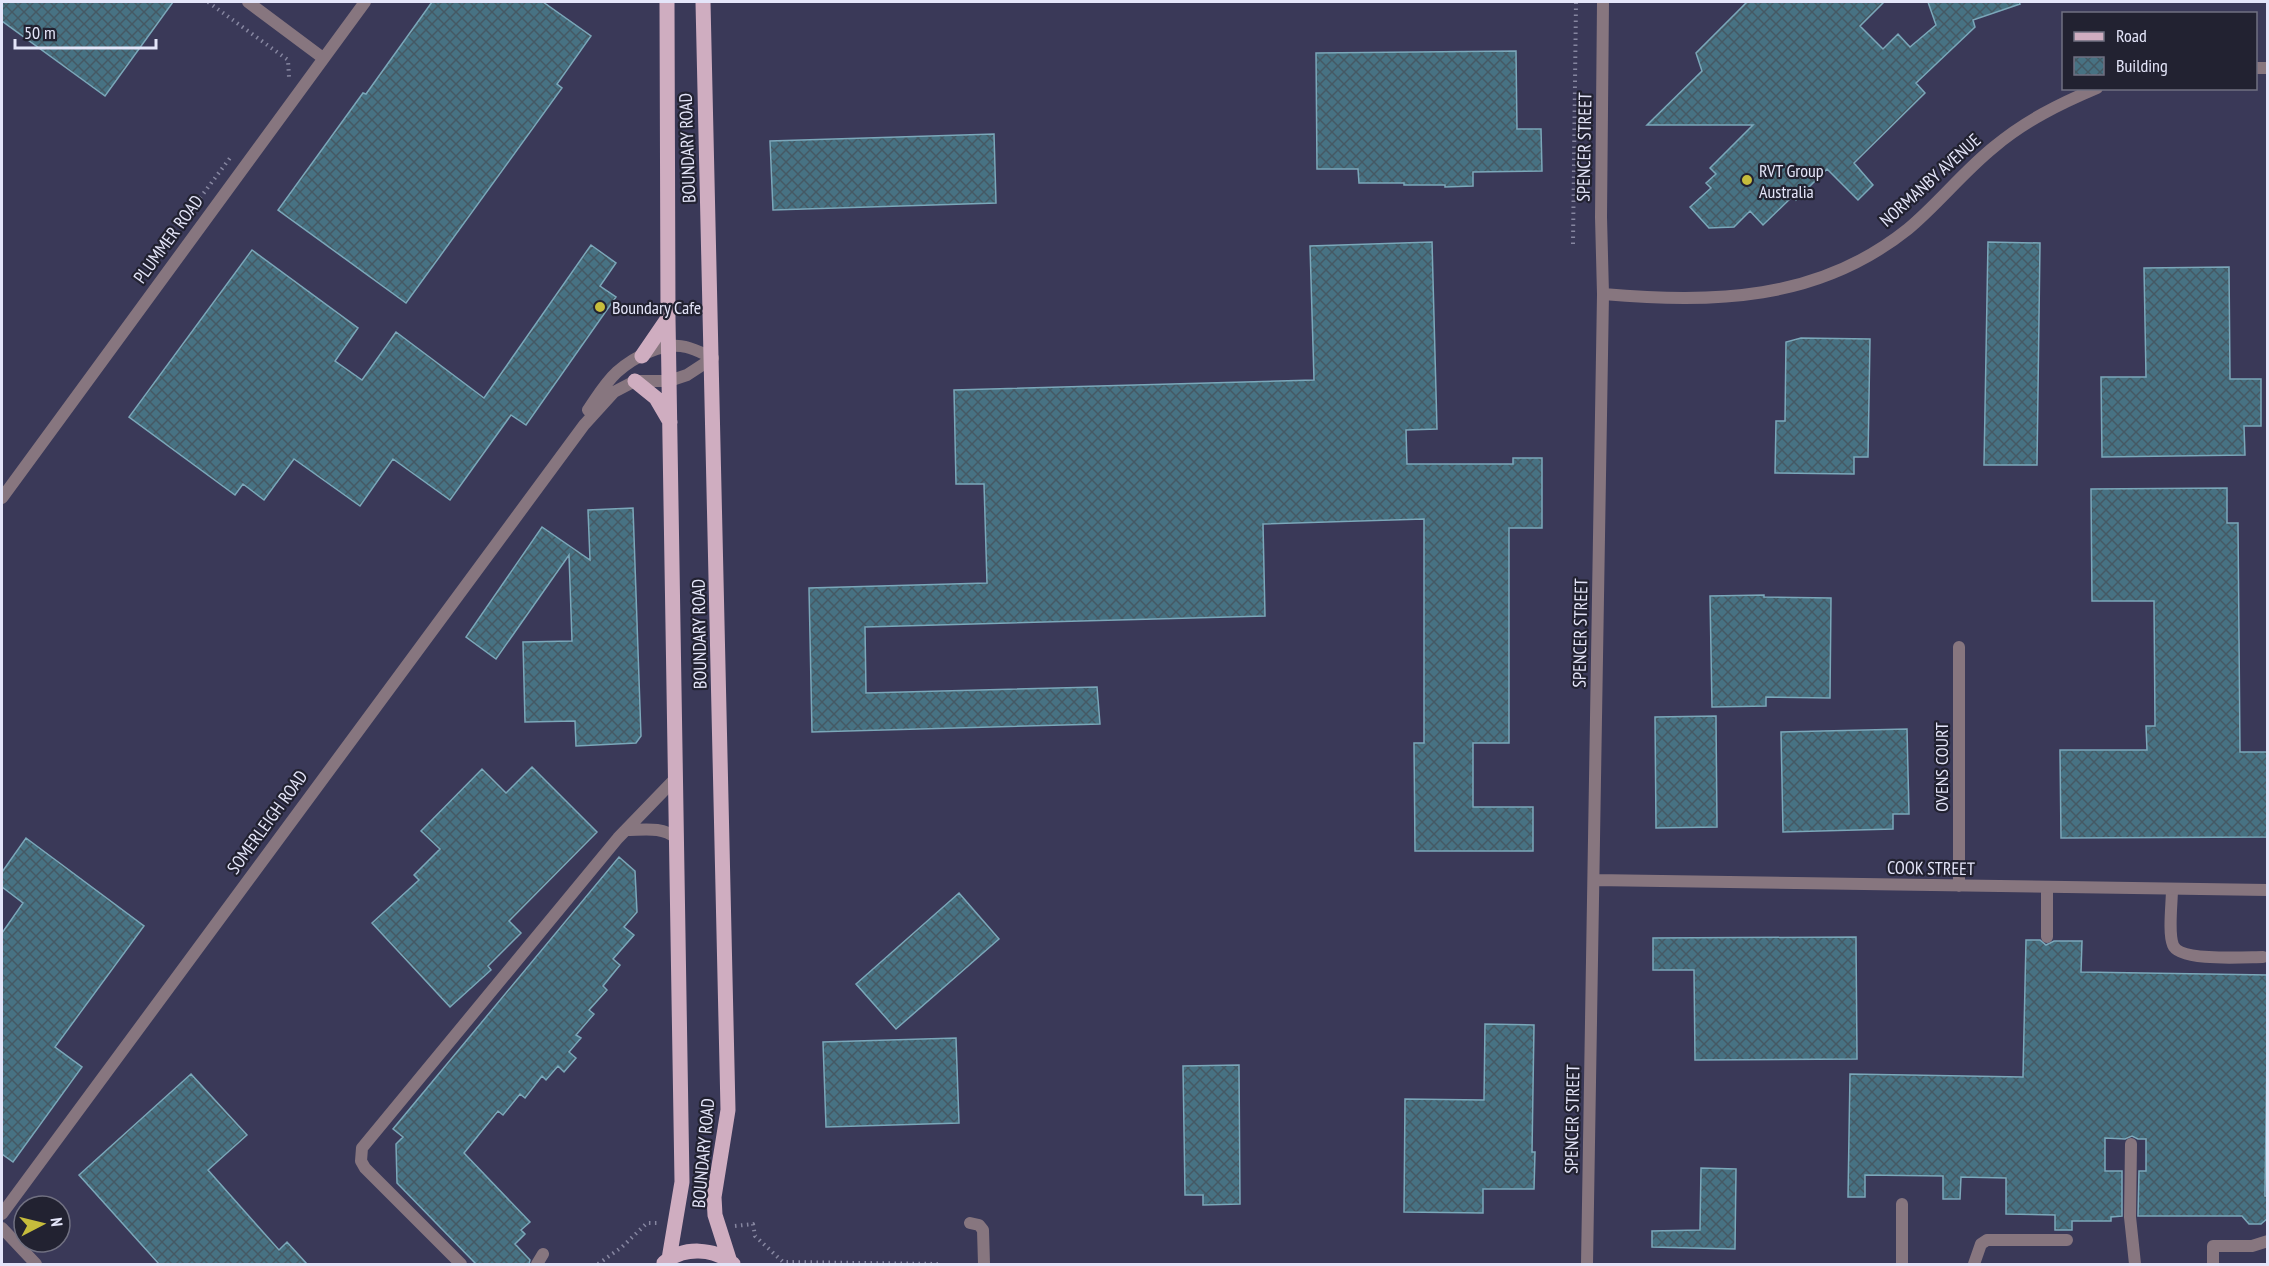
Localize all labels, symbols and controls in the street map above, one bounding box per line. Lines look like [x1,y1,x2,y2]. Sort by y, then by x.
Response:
scale bar [15,12,156,50]
legend [2062,12,2257,90]
text: 50 m [24,21,56,44]
text: Road [2116,24,2147,47]
text: Building [2116,54,2168,77]
street label: SPENCER STREET [1572,92,1596,202]
street label: BOUNDARY ROAD [674,93,700,203]
street label: NORMANBY AVENUE [1875,129,1985,231]
place label: RVT Group Australia [1759,159,1824,203]
marker: RVT Group Australia [1740,173,1754,187]
street label: PLUMMER ROAD [128,190,208,288]
place label: Boundary Cafe [612,296,701,319]
marker: Boundary Cafe [593,300,607,314]
street label: SPENCER STREET [1568,578,1592,688]
street label: BOUNDARY ROAD [687,579,711,689]
street label: OVENS COURT [1930,722,1953,812]
street label: SOMERLEIGH ROAD [222,766,312,878]
street label: COOK STREET [1887,856,1975,880]
street label: SPENCER STREET [1560,1064,1584,1174]
street label: BOUNDARY ROAD [687,1097,719,1209]
north arrow [12,1194,72,1254]
text: N [46,1217,67,1228]

